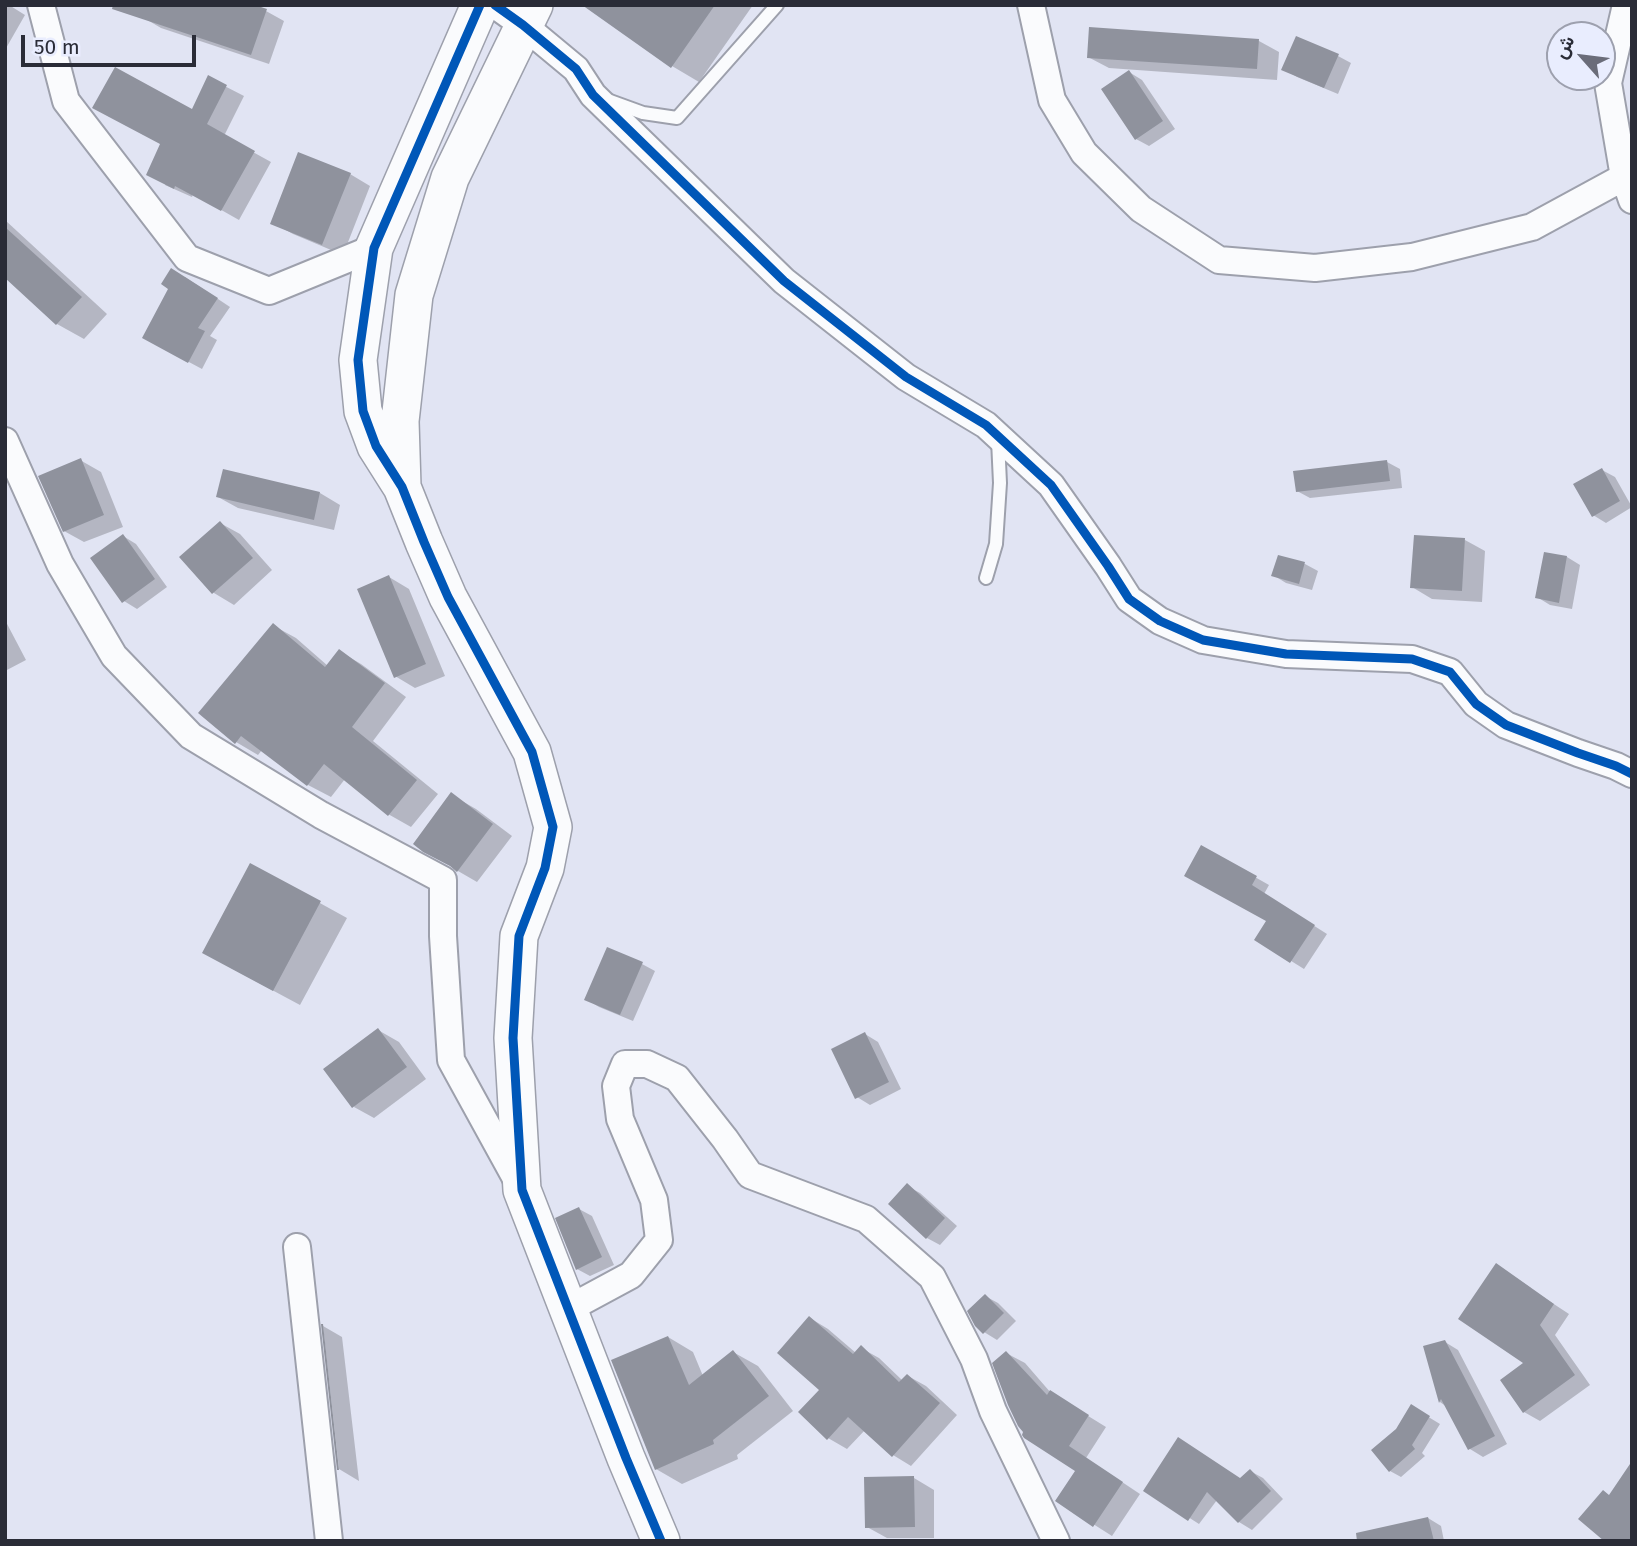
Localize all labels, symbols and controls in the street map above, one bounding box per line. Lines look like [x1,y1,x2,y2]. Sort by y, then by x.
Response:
scale bar [24,21,200,65]
north arrow [1546,21,1616,91]
text: ش [1548,31,1579,62]
text: 50 m [34,34,80,60]

